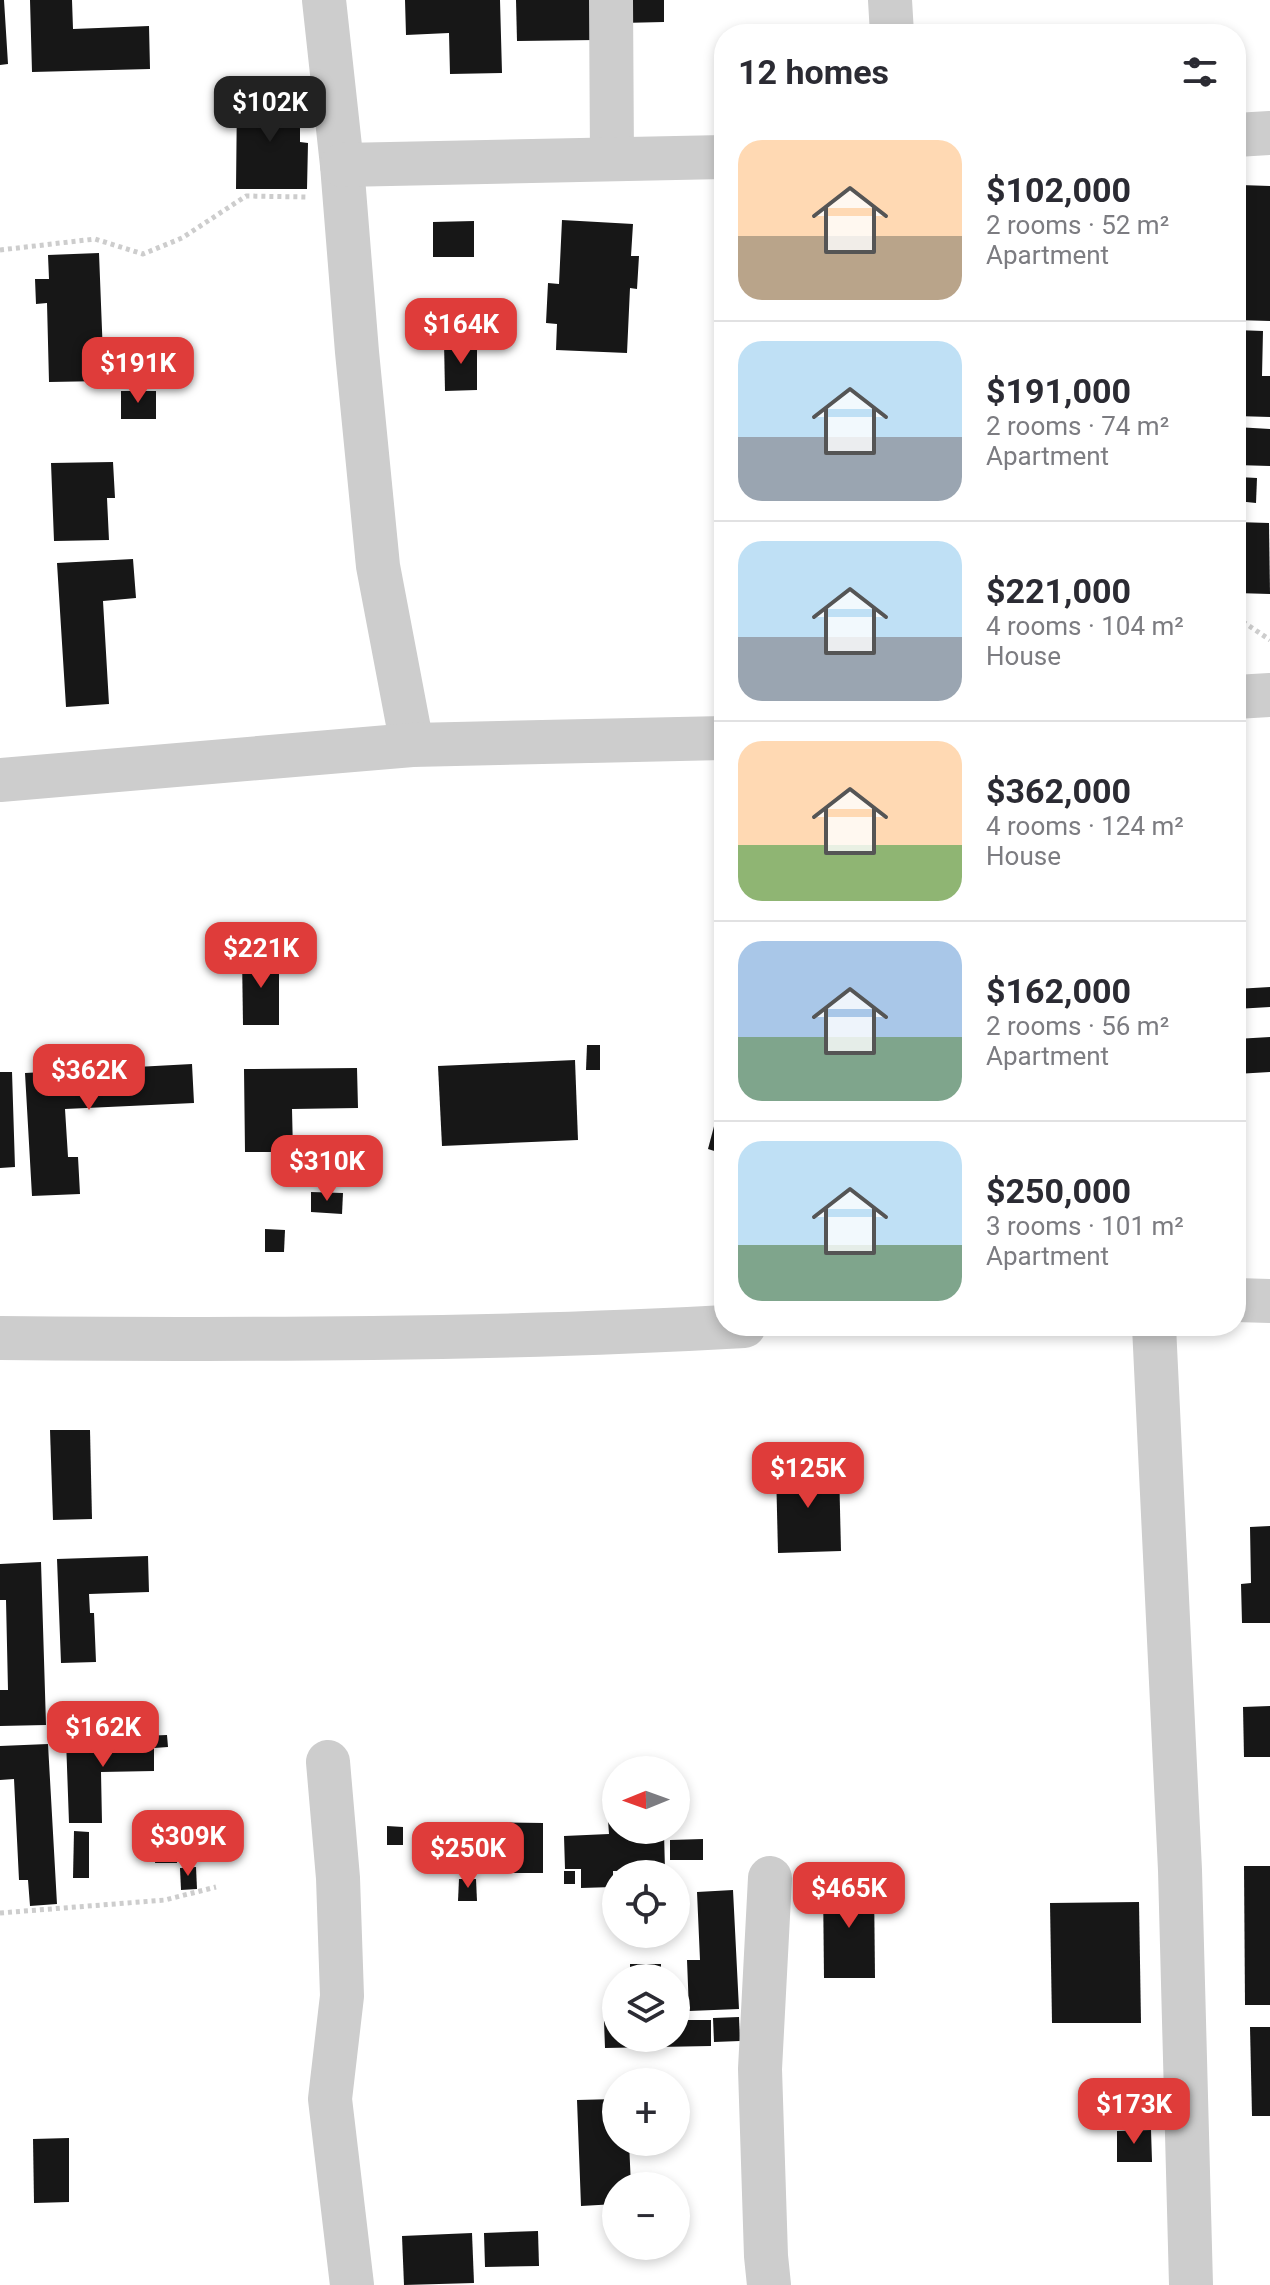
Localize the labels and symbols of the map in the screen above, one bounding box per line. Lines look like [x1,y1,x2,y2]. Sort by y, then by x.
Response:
pin: $102K [214,76,326,144]
pin: $164K [405,298,517,366]
pin: $191K [82,337,194,405]
pin: $221K [205,922,317,990]
pin: $362K [33,1044,145,1112]
pin: $310K [271,1135,383,1203]
pin: $125K [752,1442,864,1510]
pin: $162K [47,1701,159,1769]
north arrow [602,1756,690,1844]
pin: $309K [132,1810,244,1878]
pin: $250K [412,1822,524,1890]
pin: $465K [793,1862,905,1930]
pin: $173K [1078,2078,1190,2146]

